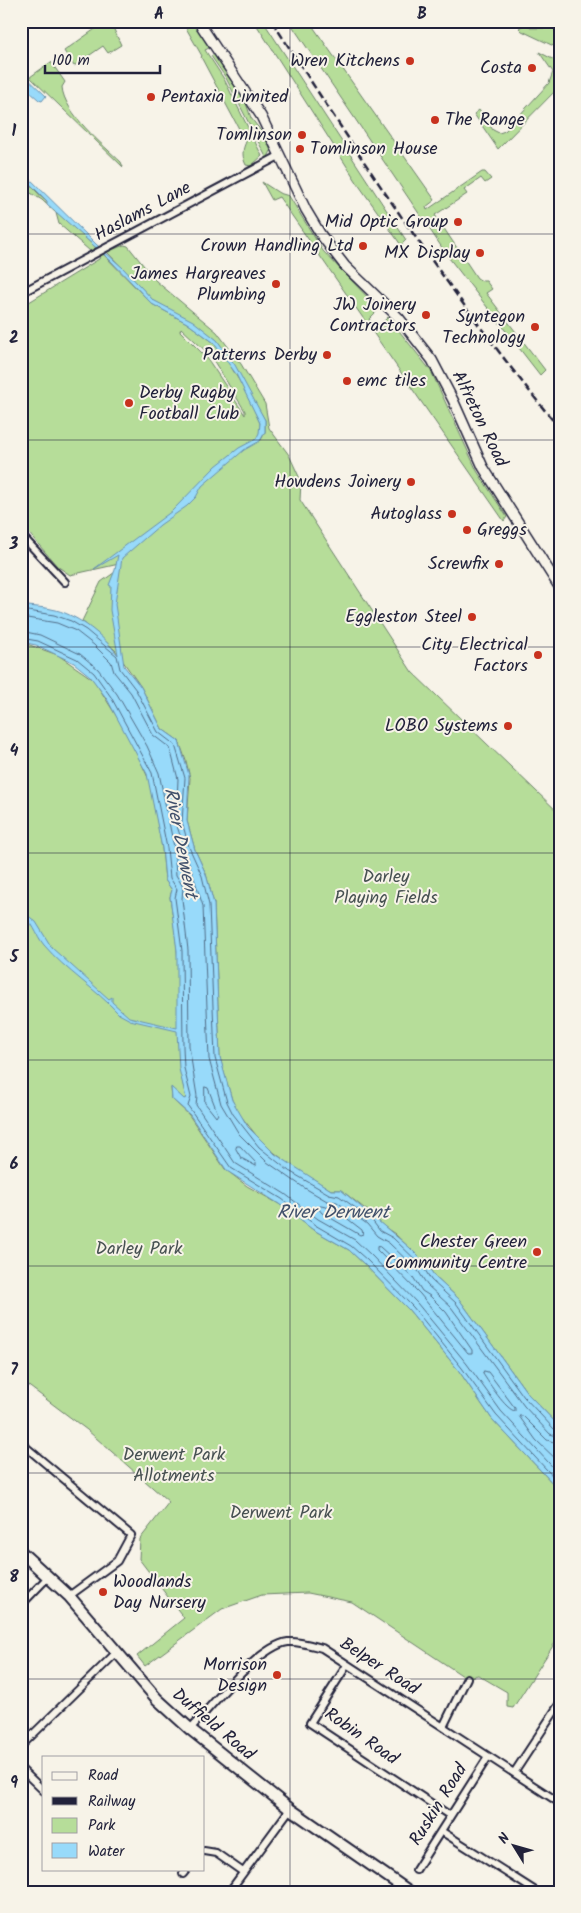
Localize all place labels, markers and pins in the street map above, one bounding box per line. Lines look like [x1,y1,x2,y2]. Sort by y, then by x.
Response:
place label: Wren Kitchens [290,47,400,76]
place label: Costa [480,54,522,83]
marker: Wren Kitchens [404,55,416,67]
marker: Costa [526,62,538,74]
place label: Pentaxia Limited [161,83,289,112]
marker: Pentaxia Limited [145,91,157,103]
place label: The Range [445,106,525,135]
marker: The Range [429,114,441,126]
place label: Tomlinson [216,121,292,150]
marker: Tomlinson [296,129,308,141]
place label: Tomlinson House [310,135,438,164]
marker: Tomlinson House [294,143,306,155]
place label: Mid Optic Group [325,208,448,237]
marker: Mid Optic Group [452,216,464,228]
place label: Crown Handling Ltd [200,232,354,261]
place label: MX Display [384,239,471,268]
marker: Crown Handling Ltd [357,240,369,252]
marker: MX Display [474,247,486,259]
place label: James Hargreaves Plumbing [131,260,266,310]
marker: James Hargreaves Plumbing [270,278,282,290]
place label: JW Joinery Contractors [329,291,417,341]
place label: Syntegon Technology [442,303,526,353]
marker: JW Joinery Contractors [420,309,432,321]
marker: Syntegon Technology [529,321,541,333]
place label: Patterns Derby [203,341,318,370]
marker: Patterns Derby [321,349,333,361]
place label: emc tiles [357,367,426,396]
marker: emc tiles [341,375,353,387]
place label: Derby Rugby Football Club [139,379,239,429]
marker: Derby Rugby Football Club [123,397,135,409]
place label: Howdens Joinery [274,468,402,497]
marker: Howdens Joinery [405,476,417,488]
place label: Autoglass [371,500,442,529]
marker: Autoglass [446,508,458,520]
place label: Greggs [477,516,527,545]
marker: Greggs [461,524,473,536]
place label: Screwfix [428,550,489,579]
marker: Screwfix [493,558,505,570]
place label: Eggleston Steel [345,603,463,632]
marker: Eggleston Steel [466,611,478,623]
place label: City Electrical Factors [421,631,529,681]
marker: City Electrical Factors [532,649,544,661]
place label: LOBO Systems [385,712,498,741]
marker: LOBO Systems [502,720,514,732]
place label: Chester Green Community Centre [385,1228,527,1278]
marker: Chester Green Community Centre [531,1246,543,1258]
place label: Woodlands Day Nursery [113,1568,206,1618]
marker: Woodlands Day Nursery [97,1586,109,1598]
place label: Morrison Design [203,1651,267,1701]
marker: Morrison Design [271,1669,283,1681]

